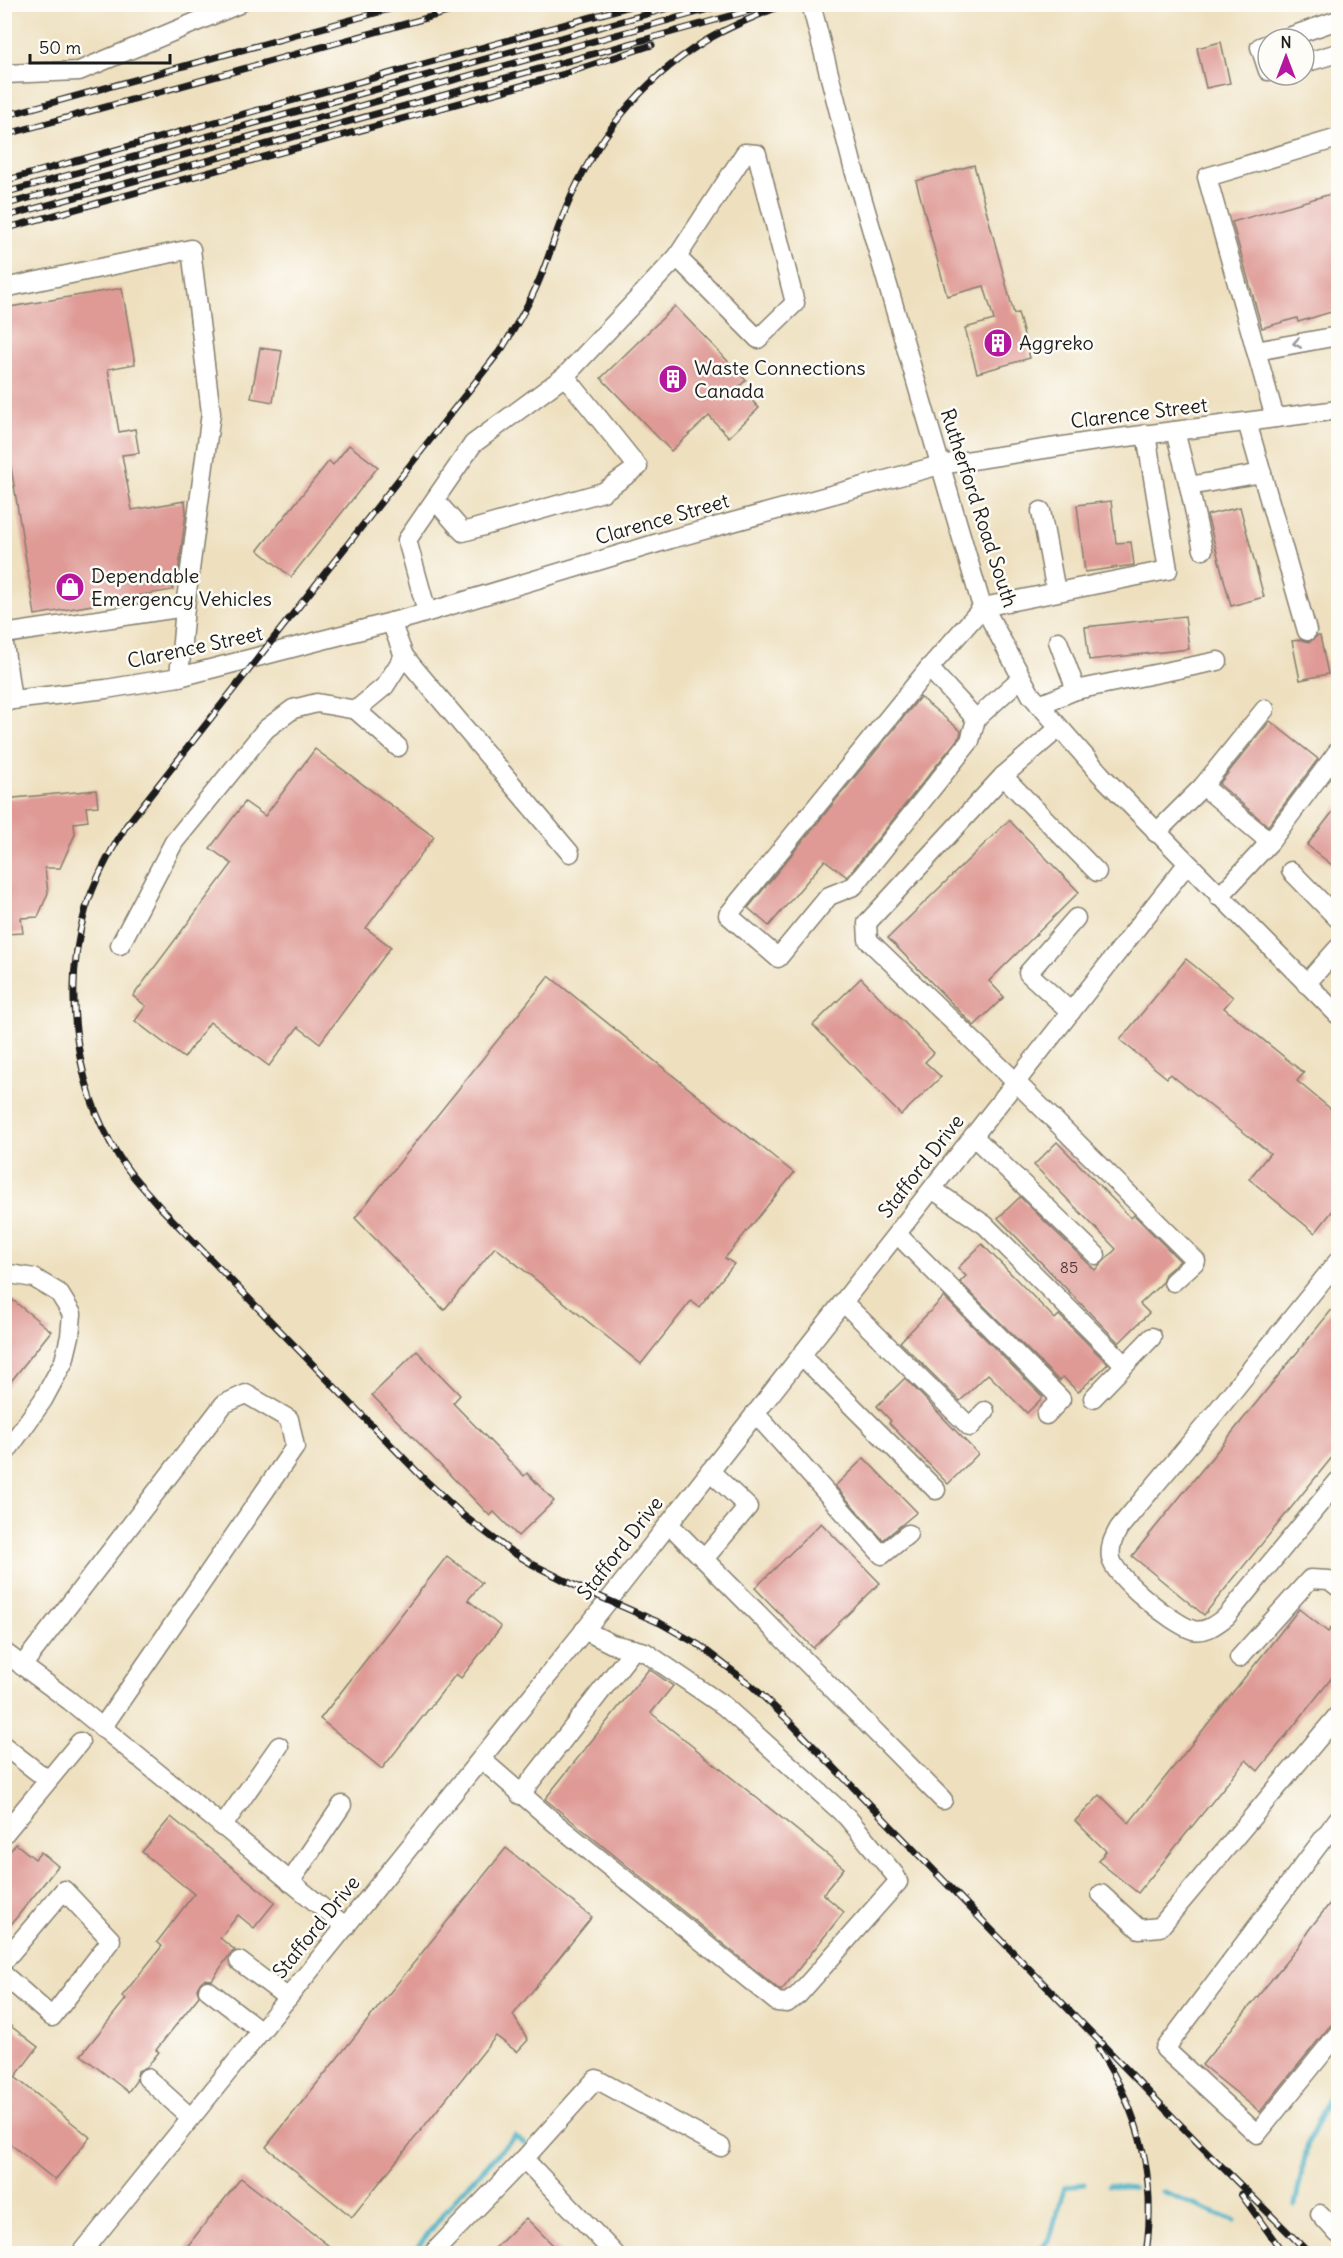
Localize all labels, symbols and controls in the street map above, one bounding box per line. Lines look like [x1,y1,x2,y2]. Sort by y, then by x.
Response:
scale bar [30,27,170,65]
north arrow [1256,27,1316,87]
text: N [1280,32,1292,52]
text: 50 m [39,36,81,59]
building icon: Aggreko [982,327,1014,359]
place label: Aggreko [1019,330,1094,355]
one-way arrow [1293,336,1303,349]
place label: Waste Connections Canada [694,355,866,403]
building icon: Waste Connections Canada [657,363,689,395]
street label: Clarence Street [1069,392,1209,433]
street label: Rutherford Road South [936,405,1023,610]
street label: Clarence Street [592,487,732,550]
place label: Dependable Emergency Vehicles [91,563,272,611]
shop icon: Dependable Emergency Vehicles [54,571,86,603]
street label: Clarence Street [125,620,265,673]
street label: Stafford Drive [872,1109,969,1223]
house number: 85 [1060,1257,1078,1277]
street label: Stafford Drive [571,1491,668,1605]
street label: Stafford Drive [267,1870,365,1983]

